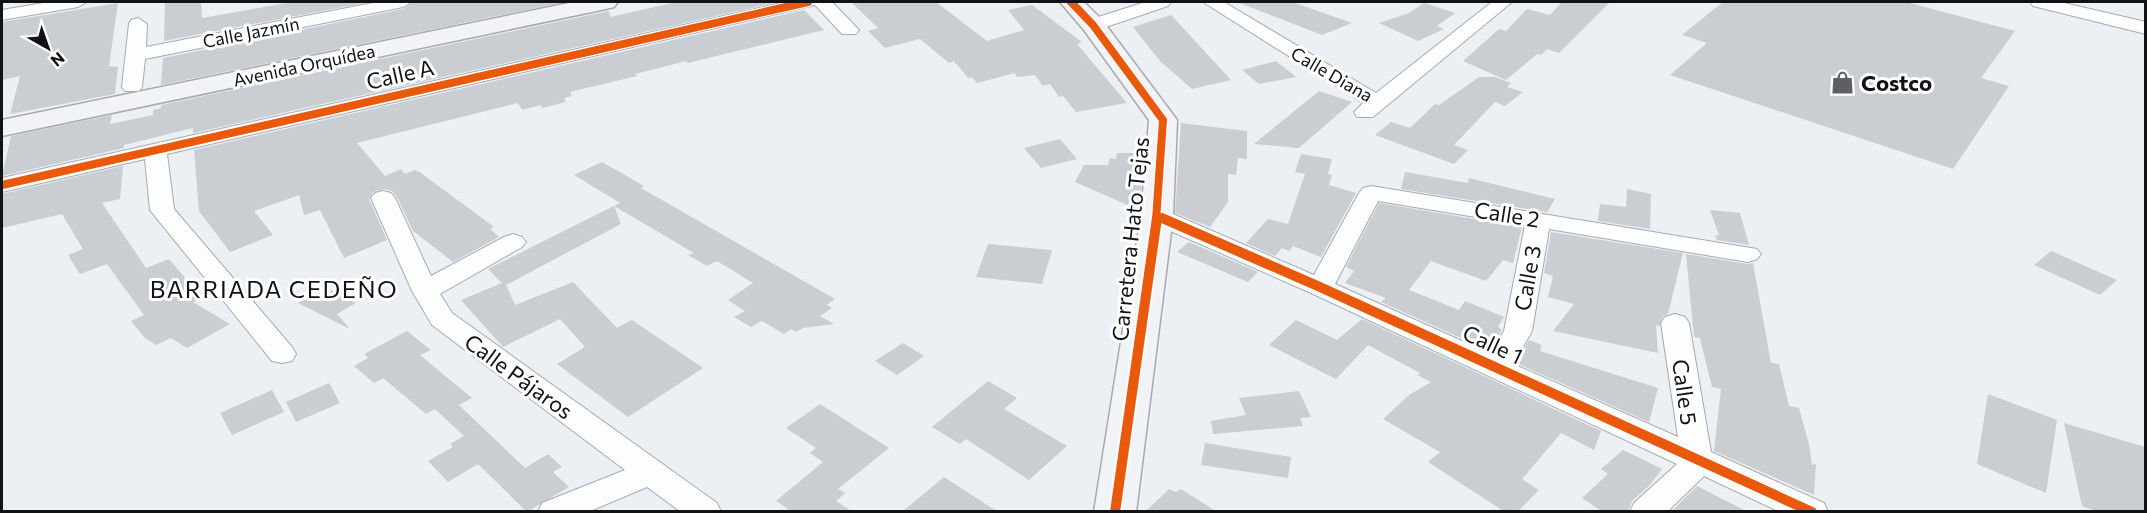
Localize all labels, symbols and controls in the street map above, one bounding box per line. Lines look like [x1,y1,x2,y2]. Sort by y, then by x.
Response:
street label: Calle Jazmín [201,12,301,52]
north arrow [18,18,78,78]
street label: Avenida Orquídea [231,39,377,91]
street label: Calle Diana [1287,42,1377,106]
text: N [47,49,69,71]
street label: Calle A [363,53,437,95]
shop icon: Costco [1830,69,1856,95]
place label: Costco [1861,69,1932,96]
street label: Carretera Hato Tejas [1106,135,1154,343]
street label: Calle 2 [1472,196,1542,232]
street label: Calle 3 [1508,243,1546,313]
district label: BARRIADA CEDEÑO [150,274,398,303]
street label: Calle 1 [1459,318,1527,370]
street label: Calle Pájaros [460,328,578,424]
street label: Calle 5 [1667,357,1703,427]

